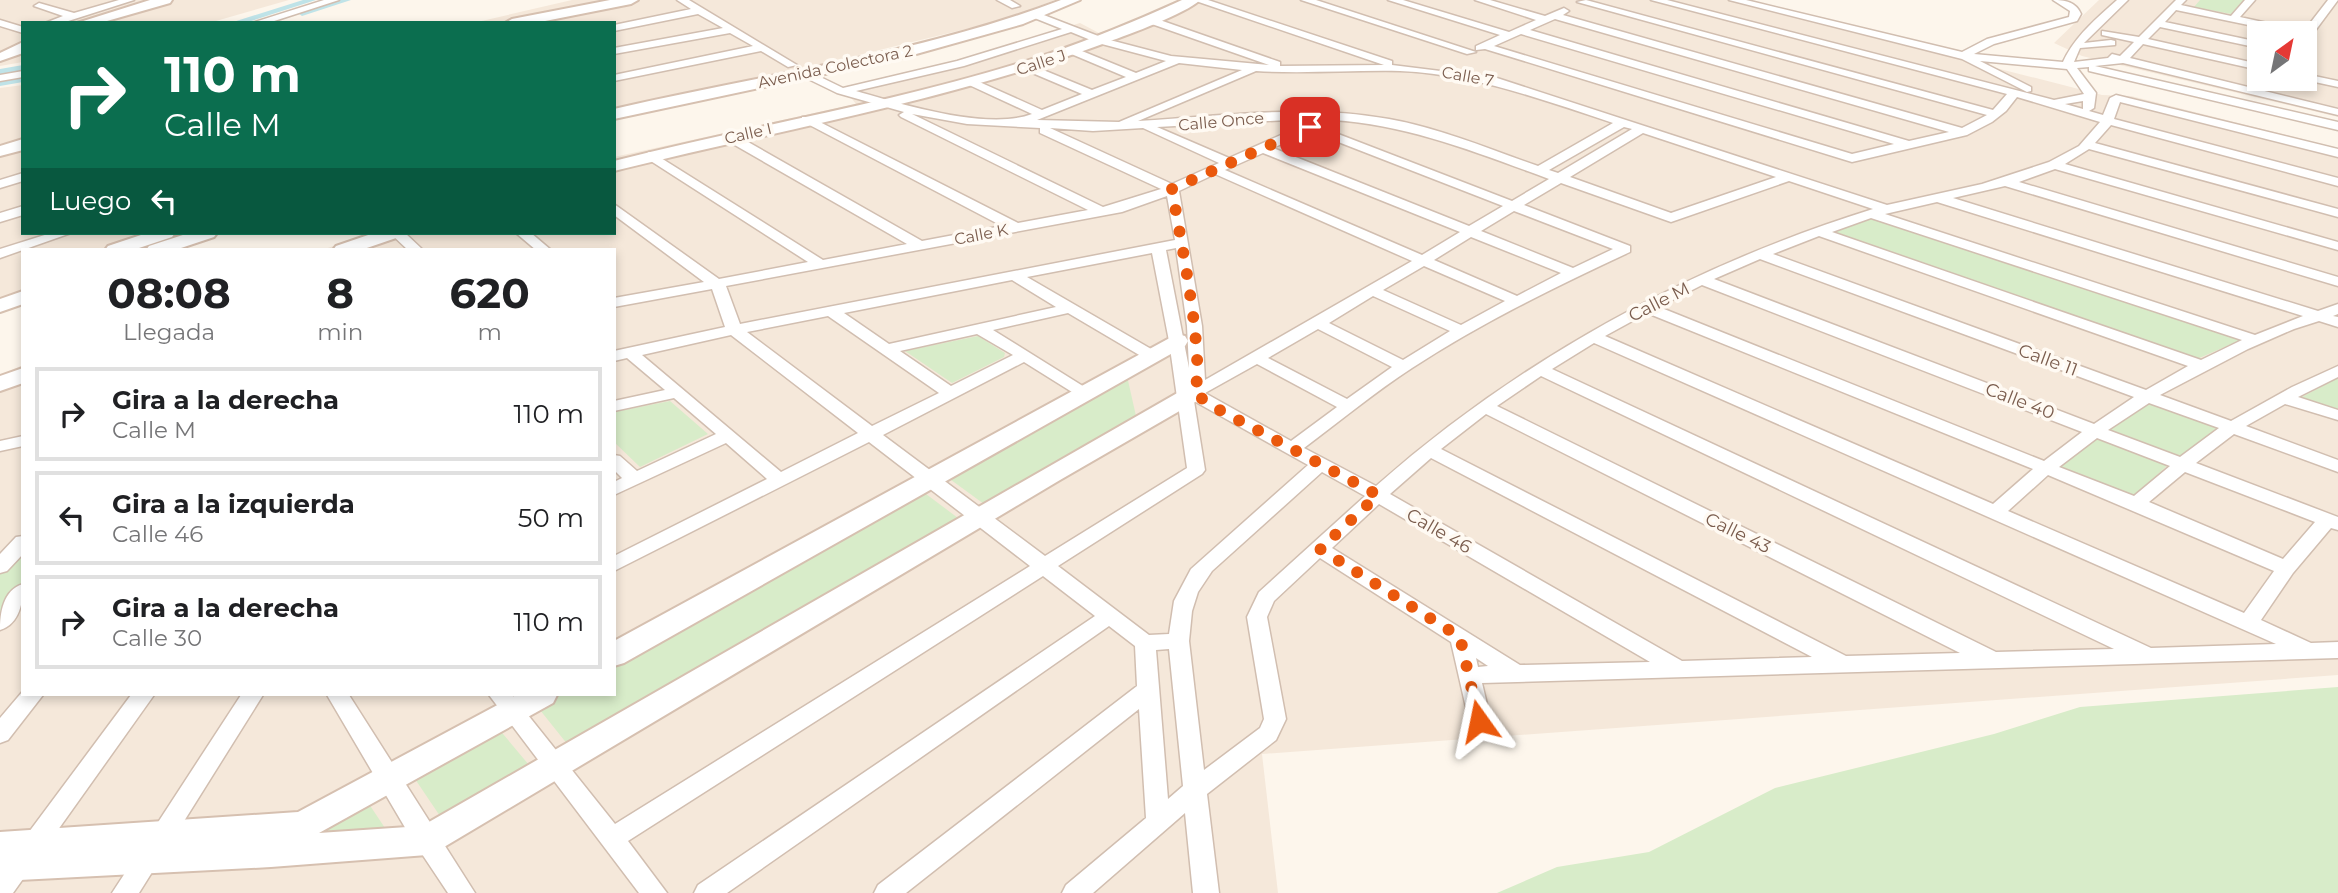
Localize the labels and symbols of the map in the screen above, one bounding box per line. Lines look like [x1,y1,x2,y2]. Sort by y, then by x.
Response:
north arrow [2247,21,2317,91]
street label: Avenida Colectora 2 [756,41,914,92]
street label: Calle J [1014,46,1068,79]
street label: Calle 7 [1440,63,1495,90]
pin [1280,97,1340,157]
street label: Calle Once [1177,108,1265,135]
street label: Calle I [723,119,774,148]
street label: Calle K [953,220,1010,249]
street label: Calle M [1625,277,1693,327]
street label: Calle 11 [2015,339,2081,381]
street label: Calle 40 [1982,378,2058,424]
street label: Calle 46 [1403,504,1475,558]
street label: Calle 43 [1702,508,1774,558]
position arrow [1442,684,1516,758]

